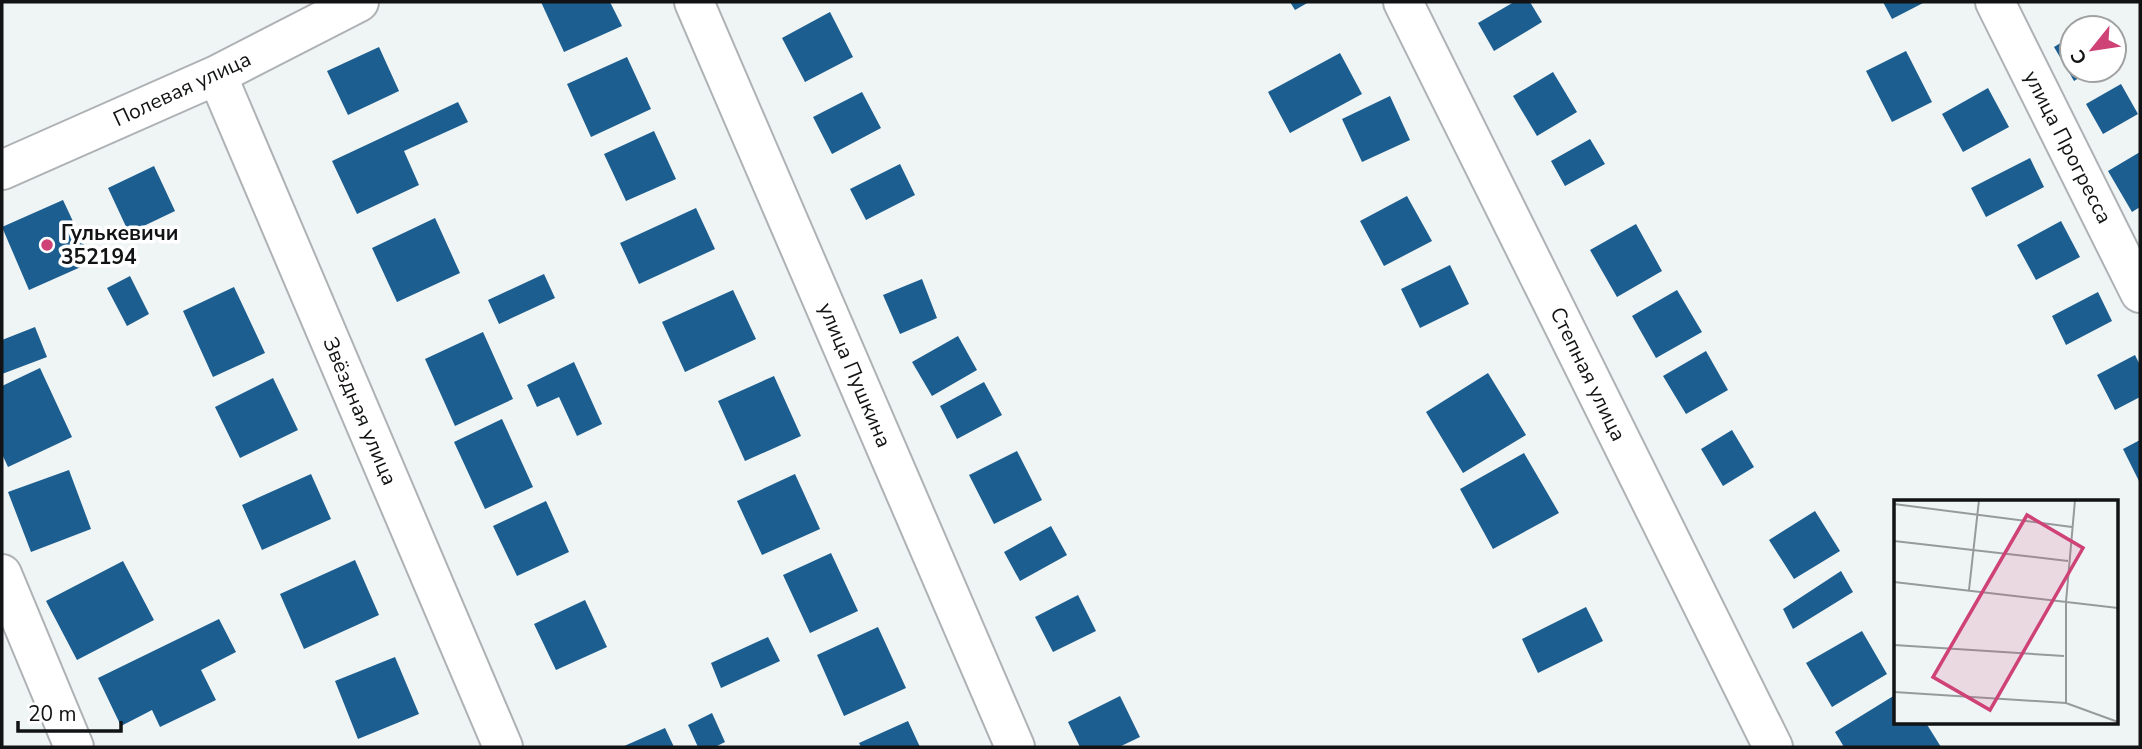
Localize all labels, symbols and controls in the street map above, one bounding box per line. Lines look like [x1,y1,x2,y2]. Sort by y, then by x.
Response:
north arrow [2058,14,2128,84]
street label: Полевая улица [109,45,255,133]
text: С [2065,45,2094,69]
street label: улица Прогресса [2017,66,2119,228]
place label: Гулькевичи 352194 [61,219,178,271]
marker: Гулькевичи 352194 [39,237,55,253]
street label: улица Пушкина [812,298,898,452]
street label: Степная улица [1543,302,1633,446]
street label: Звёздная улица [316,333,404,489]
inset map [1894,500,2118,724]
scale bar [18,690,121,734]
text: 20 m [28,700,77,728]

